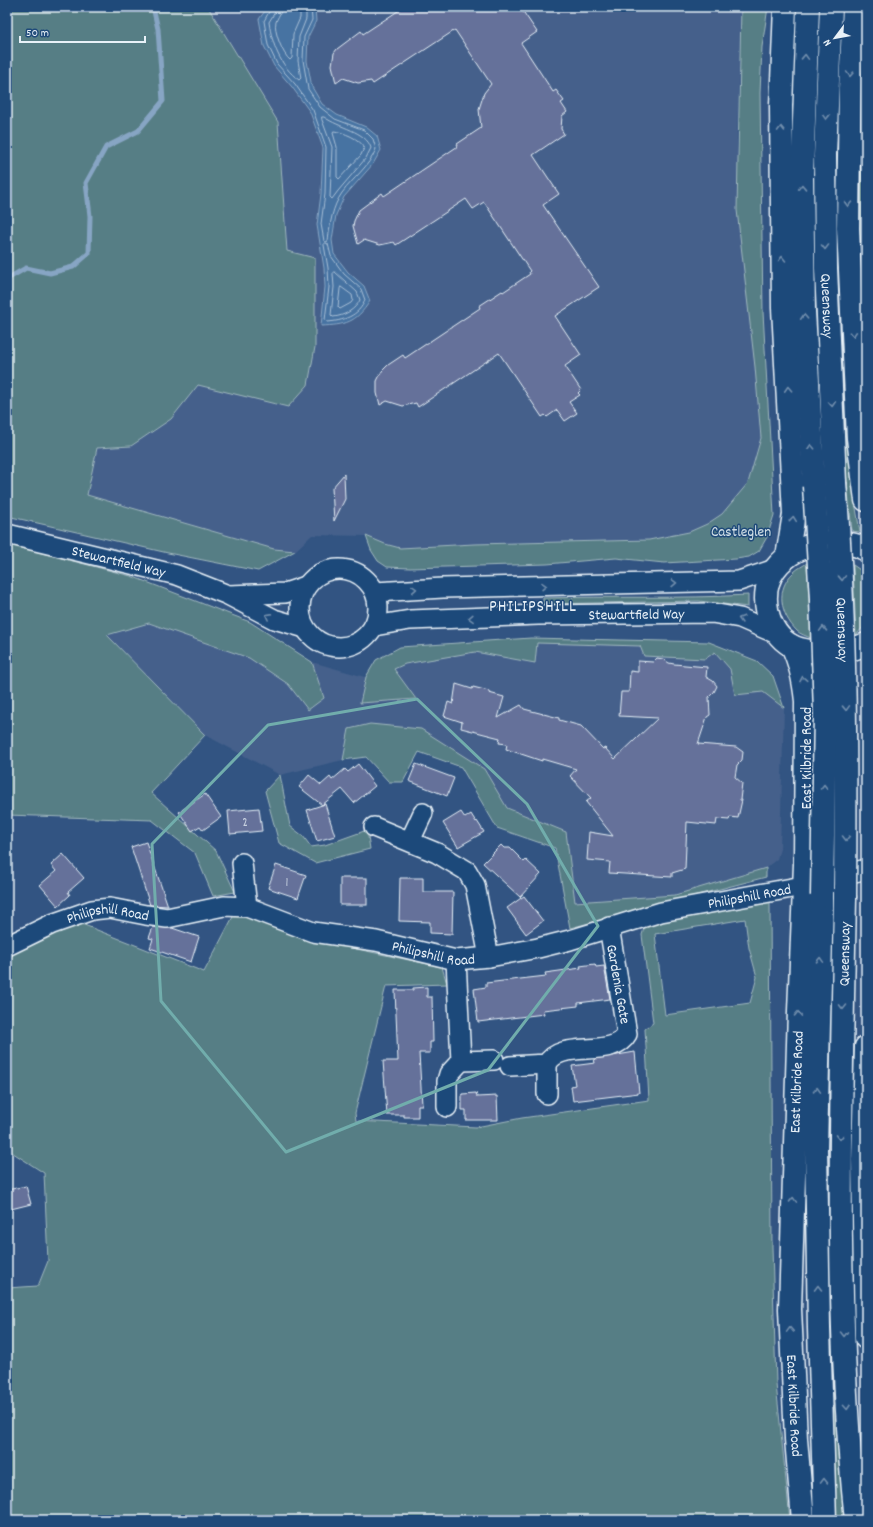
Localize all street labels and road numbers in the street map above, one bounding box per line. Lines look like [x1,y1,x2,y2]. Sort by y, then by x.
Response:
street label: Queensway [813,273,838,340]
street label: Stewartfield Way [69,541,168,585]
street label: Queensway [829,597,853,663]
street label: Stewartfield Way [588,604,685,627]
street label: East Kilbride Road [797,707,819,809]
street label: Philipshill Road [706,879,793,916]
street label: Philipshill Road [64,899,151,931]
street label: Queensway [834,921,858,986]
street label: Philipshill Road [389,936,476,973]
street label: Gardenia Gate [599,943,635,1026]
street label: East Kilbride Road [785,1031,811,1134]
street label: East Kilbride Road [779,1354,806,1458]

